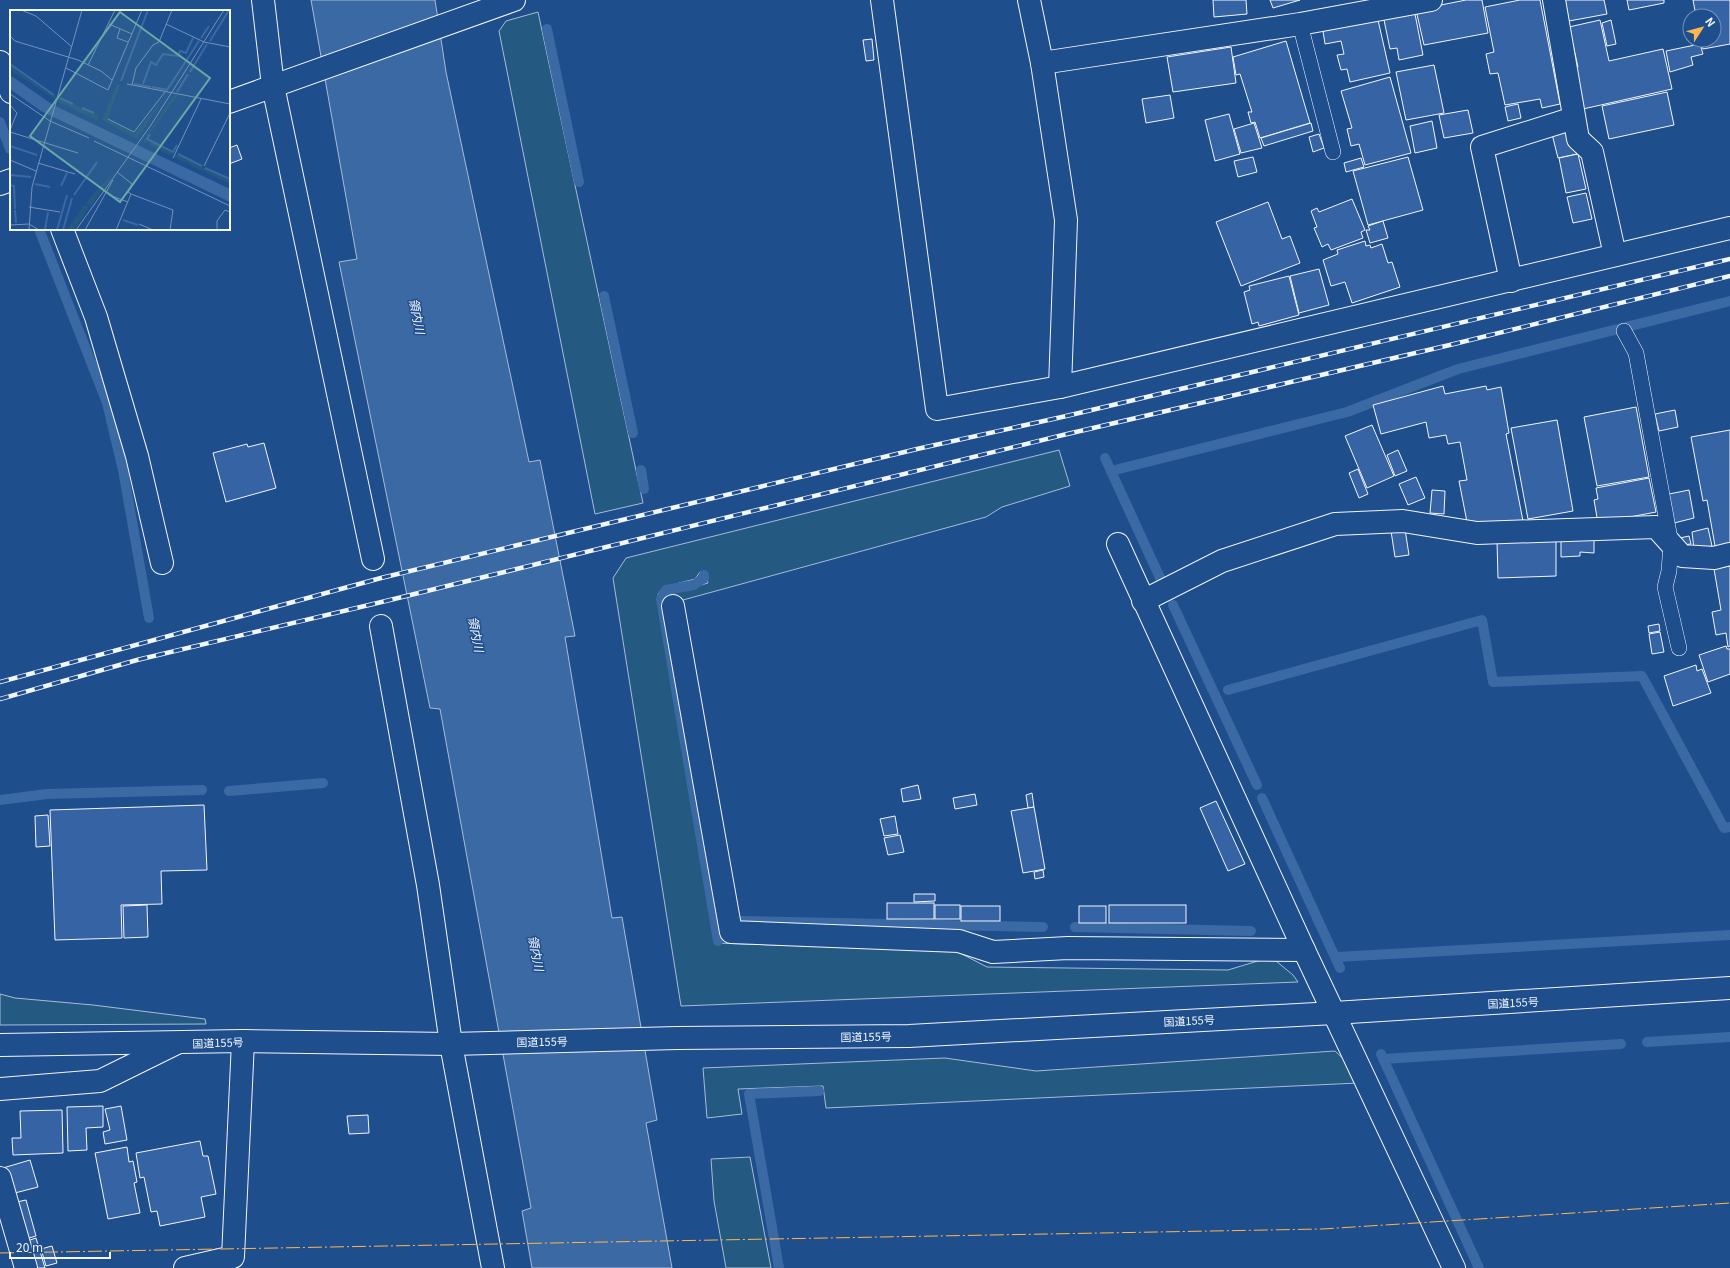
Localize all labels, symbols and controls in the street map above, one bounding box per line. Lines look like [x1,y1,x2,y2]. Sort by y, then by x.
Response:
north arrow [1682,8,1722,48]
inset map [10,10,230,230]
text: N [1702,13,1720,30]
water label: 領内川 [406,297,430,337]
water label: 領内川 [465,615,489,655]
water label: 領内川 [525,934,549,974]
street label: 国道155号 [1487,993,1539,1011]
street label: 国道155号 [1163,1011,1215,1029]
street label: 国道155号 [840,1028,892,1044]
street label: 国道155号 [192,1033,244,1051]
street label: 国道155号 [516,1033,568,1049]
scale bar [10,1234,110,1260]
text: 20 m [16,1238,43,1255]

